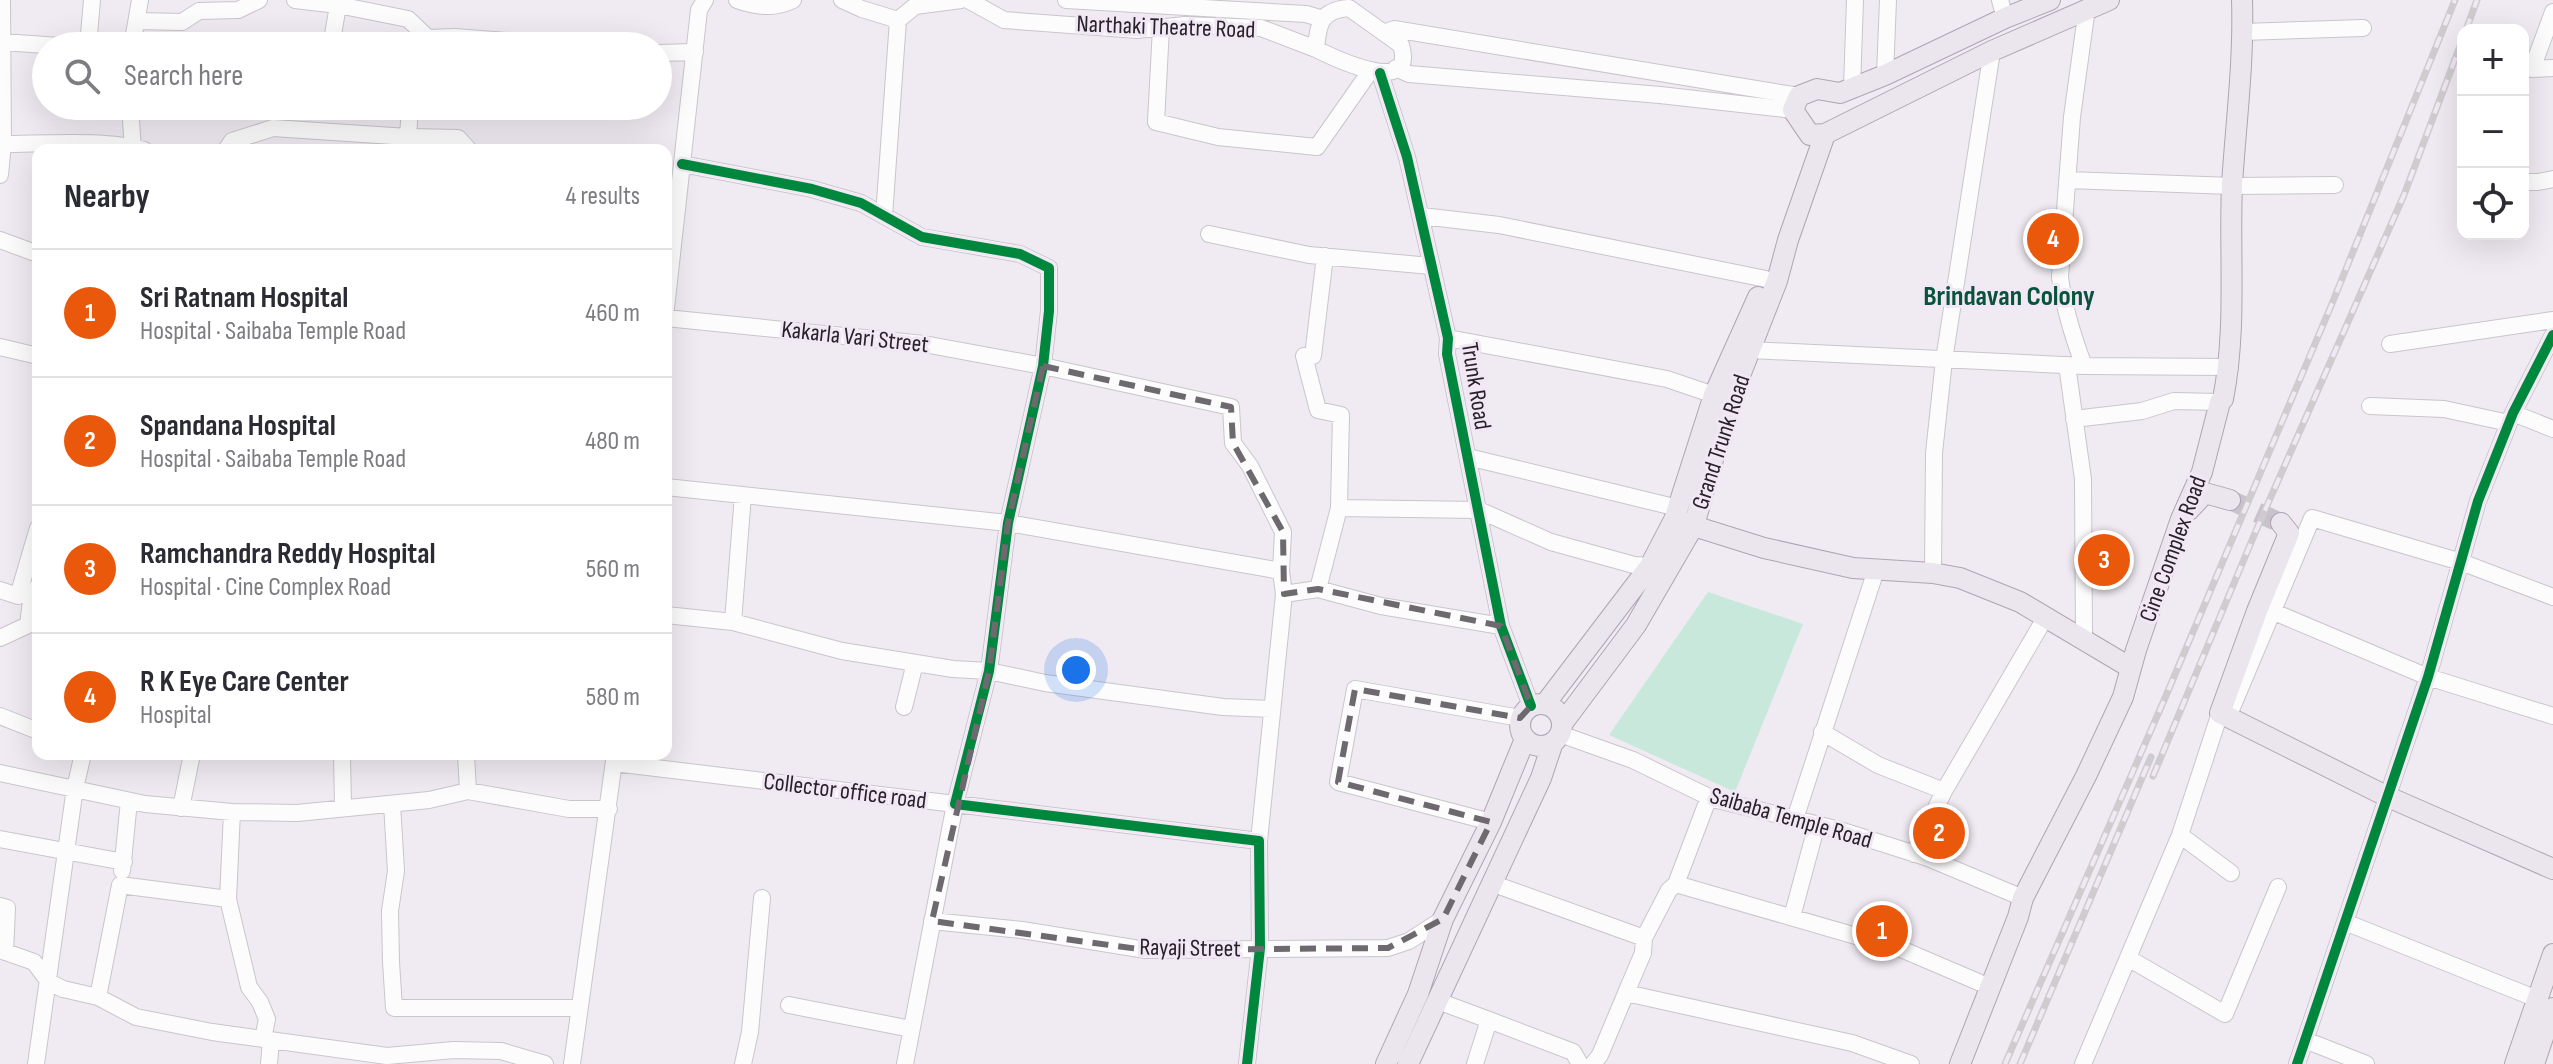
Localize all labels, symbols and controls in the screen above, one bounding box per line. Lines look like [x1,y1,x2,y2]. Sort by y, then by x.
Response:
street label: Narthaki Theatre Road [1076,9,1256,45]
map controls [2457,24,2529,240]
button: + [2457,24,2529,96]
search box [32,32,672,120]
icon: search [60,54,104,98]
text: Search here [124,58,243,94]
button: − [2457,96,2529,168]
button: locate [2457,168,2529,240]
text: Nearby [64,176,150,217]
text: 4 results [565,181,640,212]
pin: 4 [2027,209,2079,269]
text: Sri Ratnam Hospital [140,280,348,316]
district label: Brindavan Colony [1923,280,2095,313]
text: 1 [85,298,95,329]
text: 460 m [585,298,640,329]
street label: Kakarla Vari Street [780,315,930,359]
text: Hospital · Saibaba Temple Road [140,316,406,347]
street label: Trunk Road [1455,340,1497,432]
street label: Grand Trunk Road [1686,371,1756,513]
text: Spandana Hospital [140,408,336,444]
text: 2 [84,426,96,457]
text: 480 m [585,426,640,457]
text: Hospital · Saibaba Temple Road [140,444,406,475]
street label: Cine Complex Road [2133,472,2213,626]
pin: 3 [2078,530,2130,590]
text: Ramchandra Reddy Hospital [140,536,436,572]
text: 3 [84,554,96,585]
text: 560 m [586,554,640,585]
text: Hospital · Cine Complex Road [140,572,391,603]
your location [1056,650,1096,690]
text: R K Eye Care Center [140,664,349,700]
text: 4 [84,682,96,713]
text: 580 m [586,682,640,713]
text: Hospital [140,700,212,731]
street label: Collector office road [762,767,928,815]
street label: Saibaba Temple Road [1707,781,1875,855]
pin: 2 [1913,803,1965,863]
pin: 1 [1856,901,1908,961]
street label: Rayaji Street [1139,933,1241,963]

